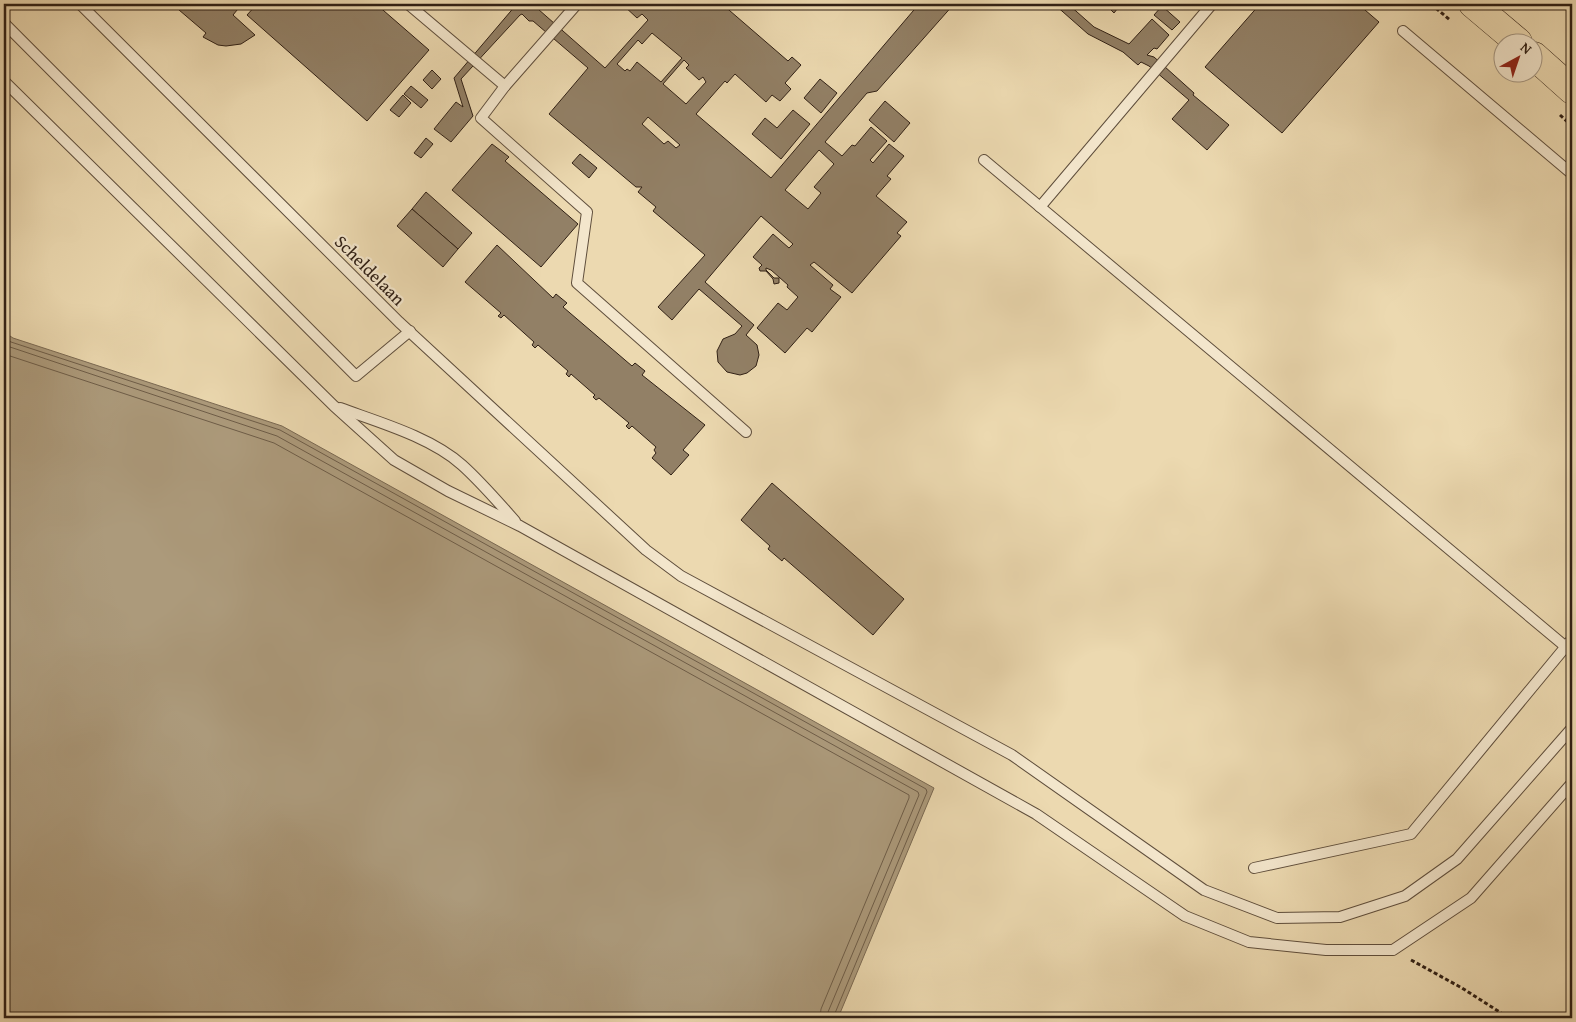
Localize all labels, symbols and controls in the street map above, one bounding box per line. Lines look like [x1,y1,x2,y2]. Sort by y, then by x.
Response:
north arrow [1494,32,1544,82]
text: N [1516,37,1537,59]
street label: Scheldelaan [329,229,411,311]

